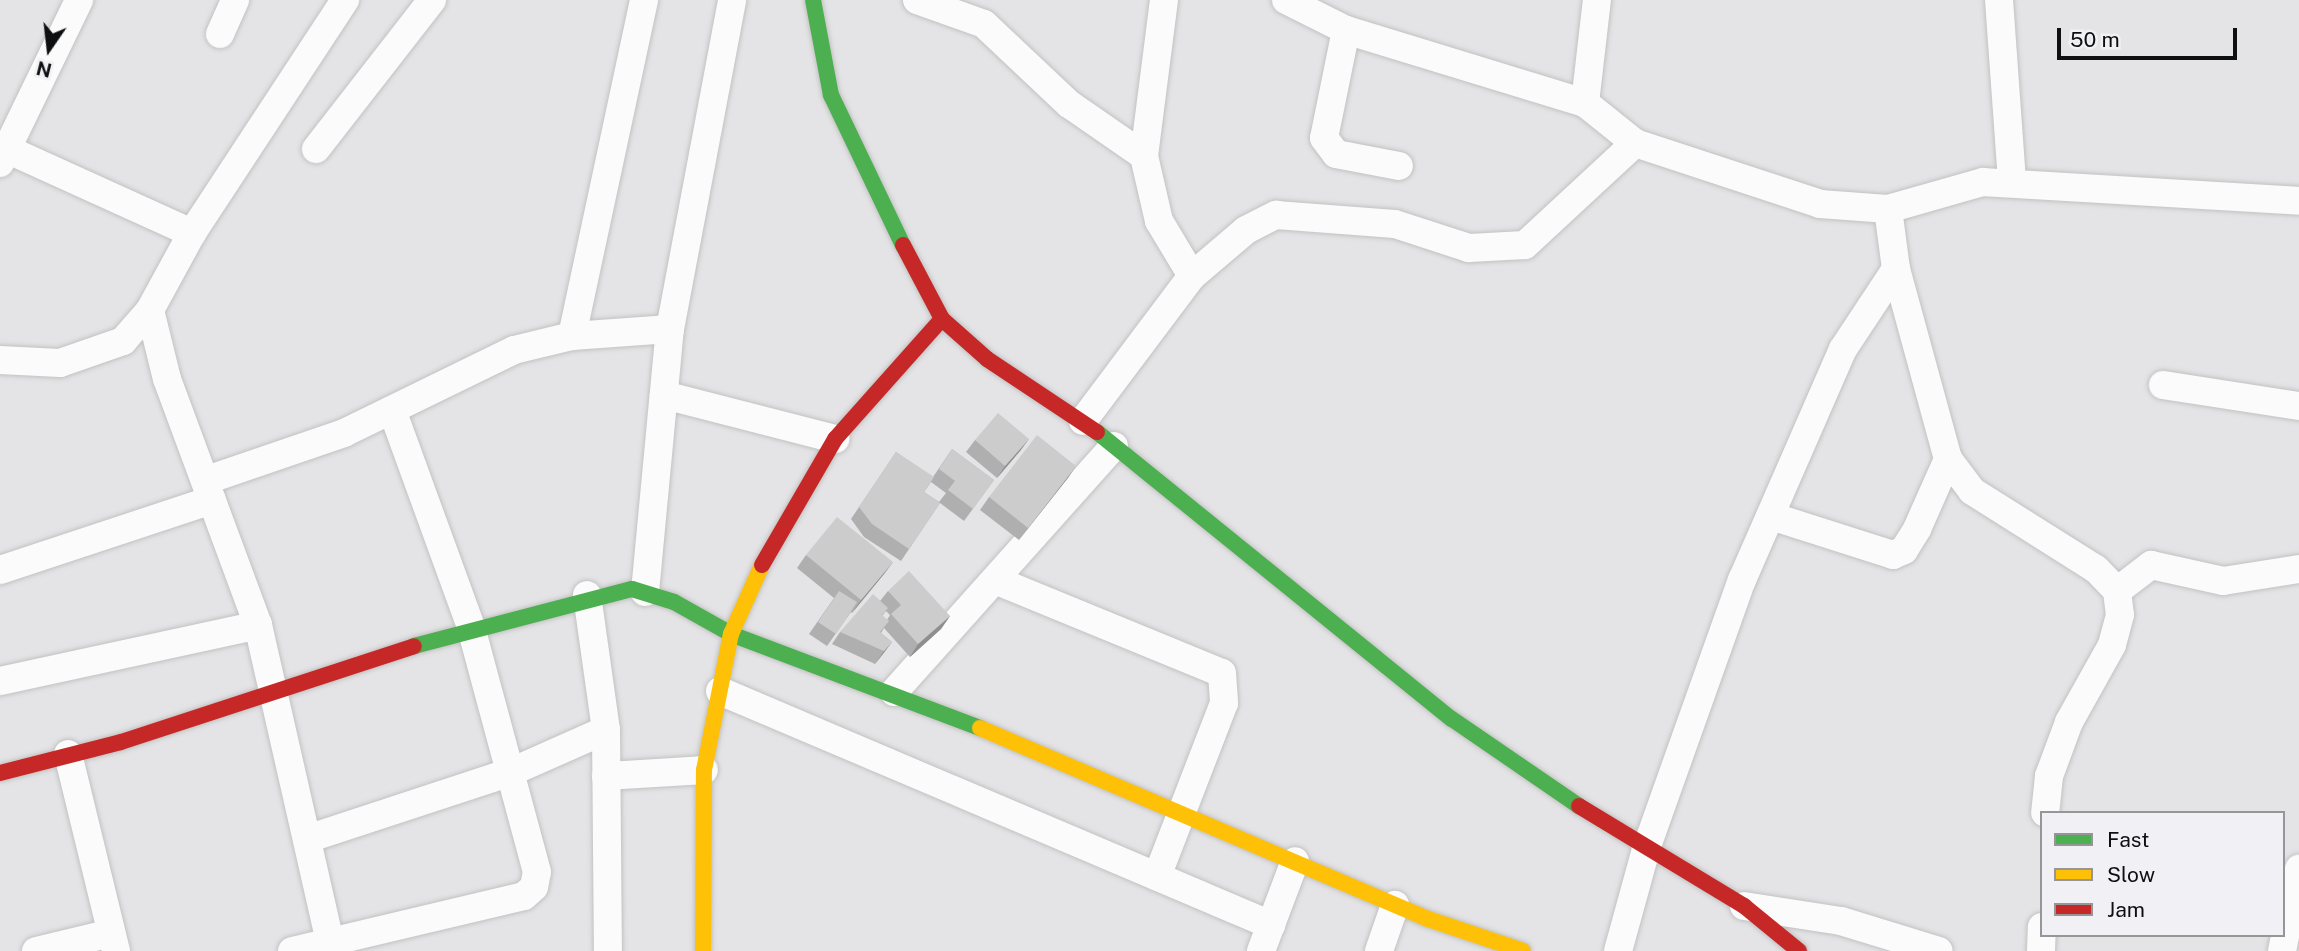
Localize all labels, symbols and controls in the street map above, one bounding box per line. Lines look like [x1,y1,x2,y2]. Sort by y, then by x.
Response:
north arrow [14,14,84,84]
scale bar [2061,14,2241,58]
text: 50 m [2070,27,2120,52]
text: N [34,57,54,82]
legend [2040,811,2285,937]
text: Fast [2107,827,2149,852]
text: Slow [2107,862,2155,887]
text: Jam [2107,897,2145,922]

